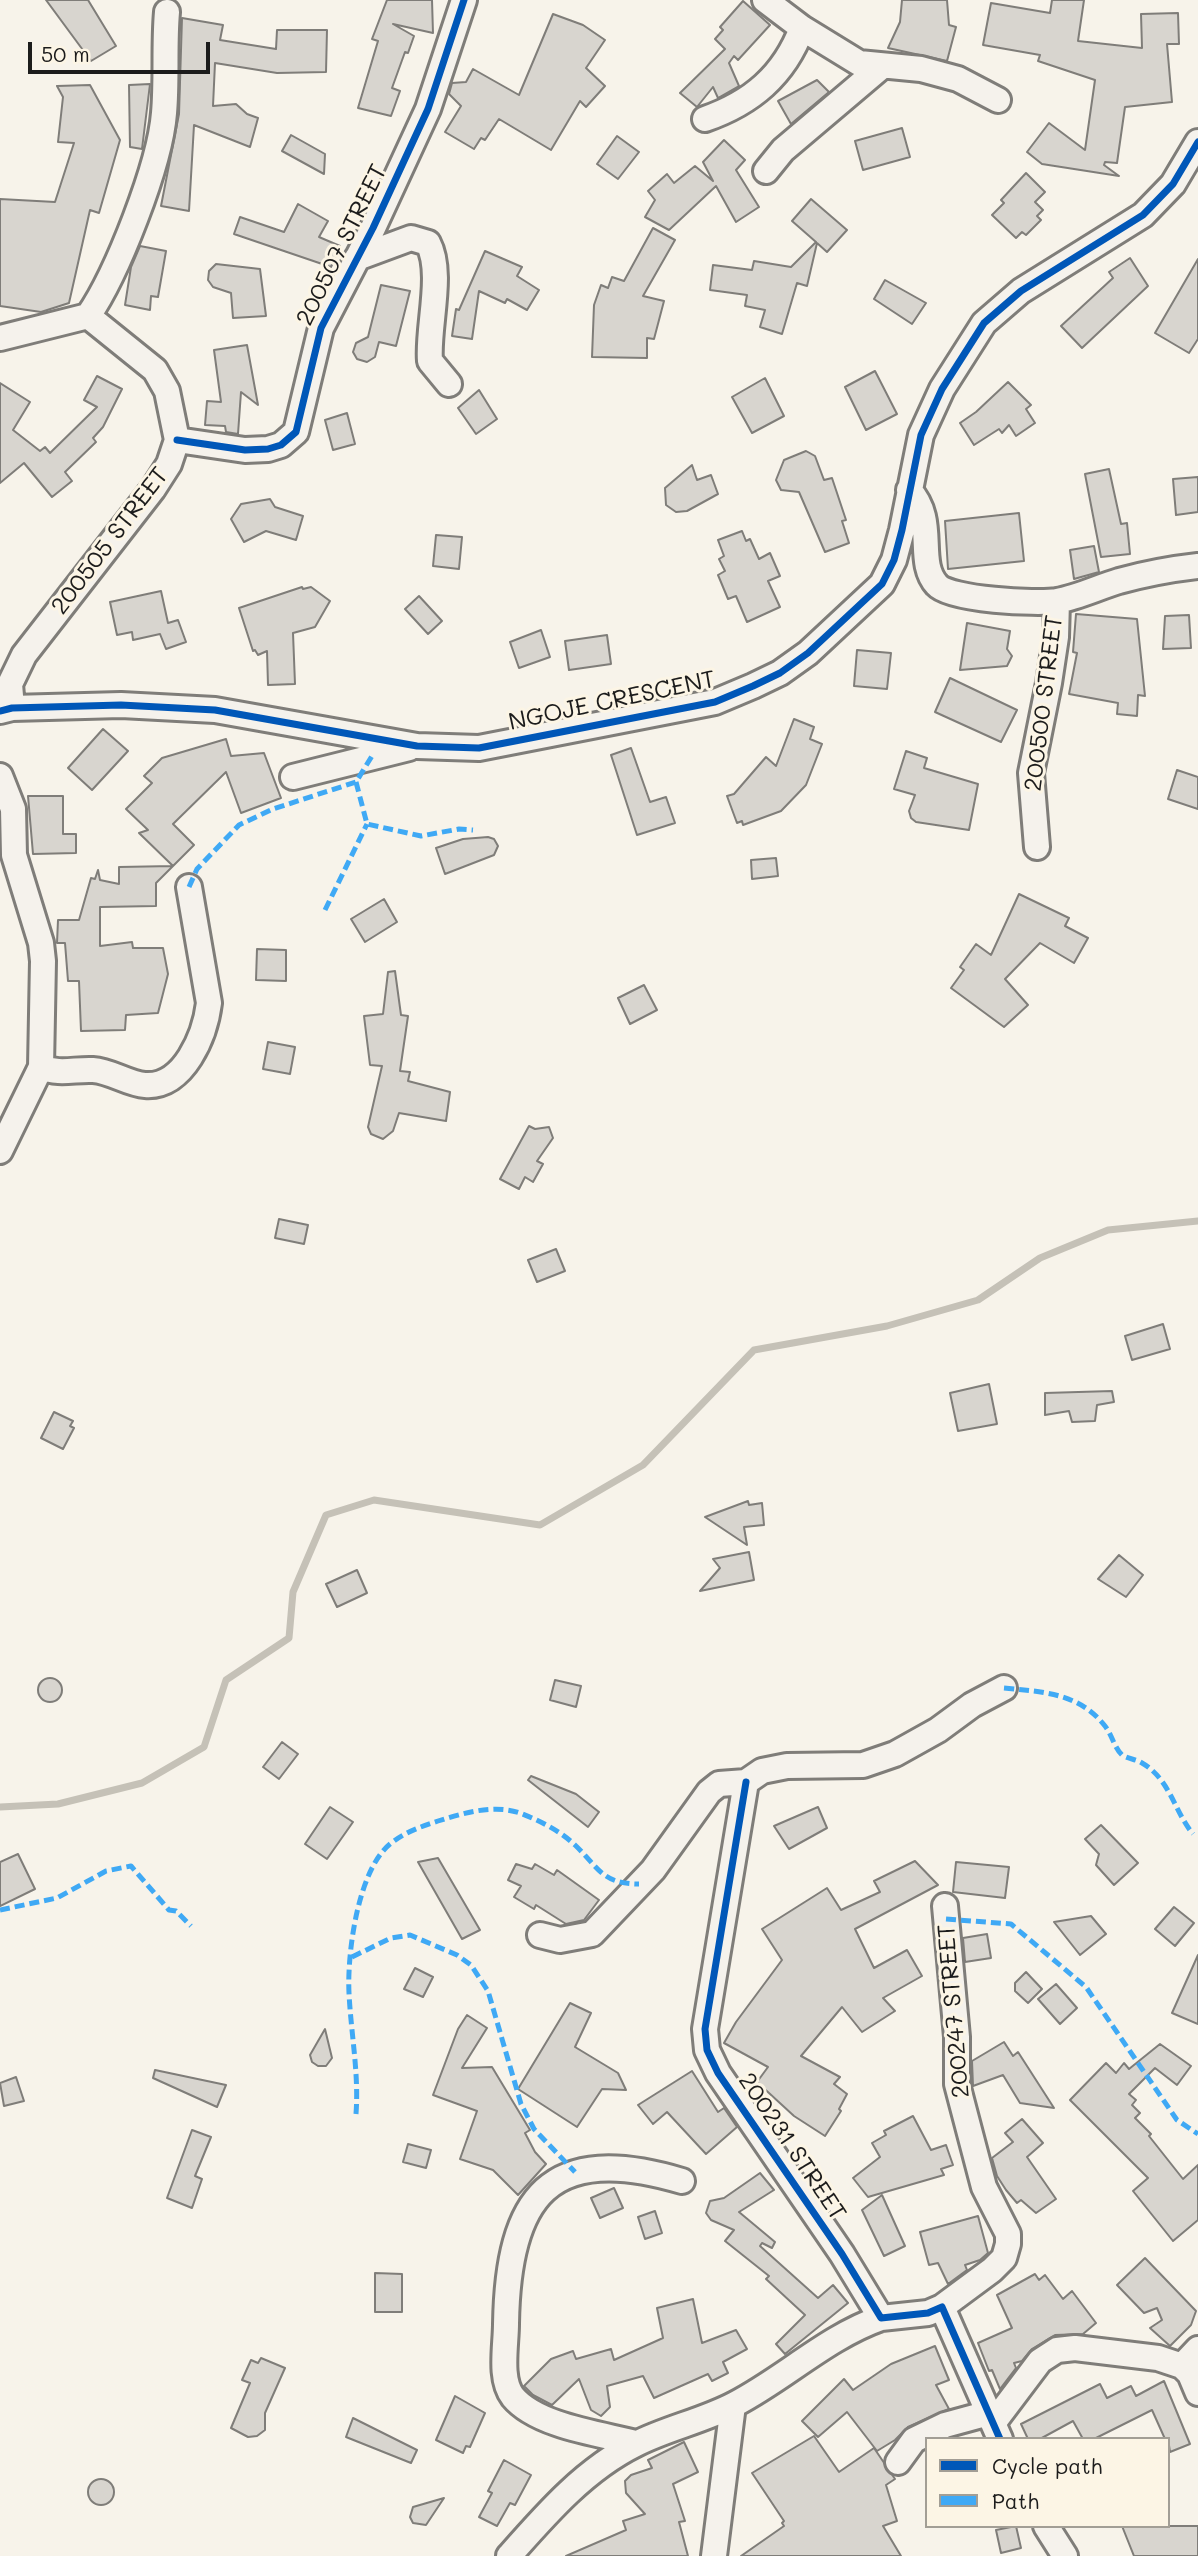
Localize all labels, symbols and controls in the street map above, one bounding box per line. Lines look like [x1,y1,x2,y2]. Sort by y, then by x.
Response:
scale bar [32,28,214,72]
text: 50 m [41,40,90,67]
street label: 200507 STREET [290,160,394,330]
street label: 200505 STREET [45,462,175,620]
street label: 200500 STREET [1019,613,1069,793]
street label: NGOJE CRESCENT [506,665,718,737]
street label: 200247 STREET [932,1923,976,2099]
street label: 200231 STREET [732,2068,852,2226]
legend [925,2437,1170,2528]
text: Cycle path [992,2452,1102,2479]
text: Path [992,2487,1039,2514]

